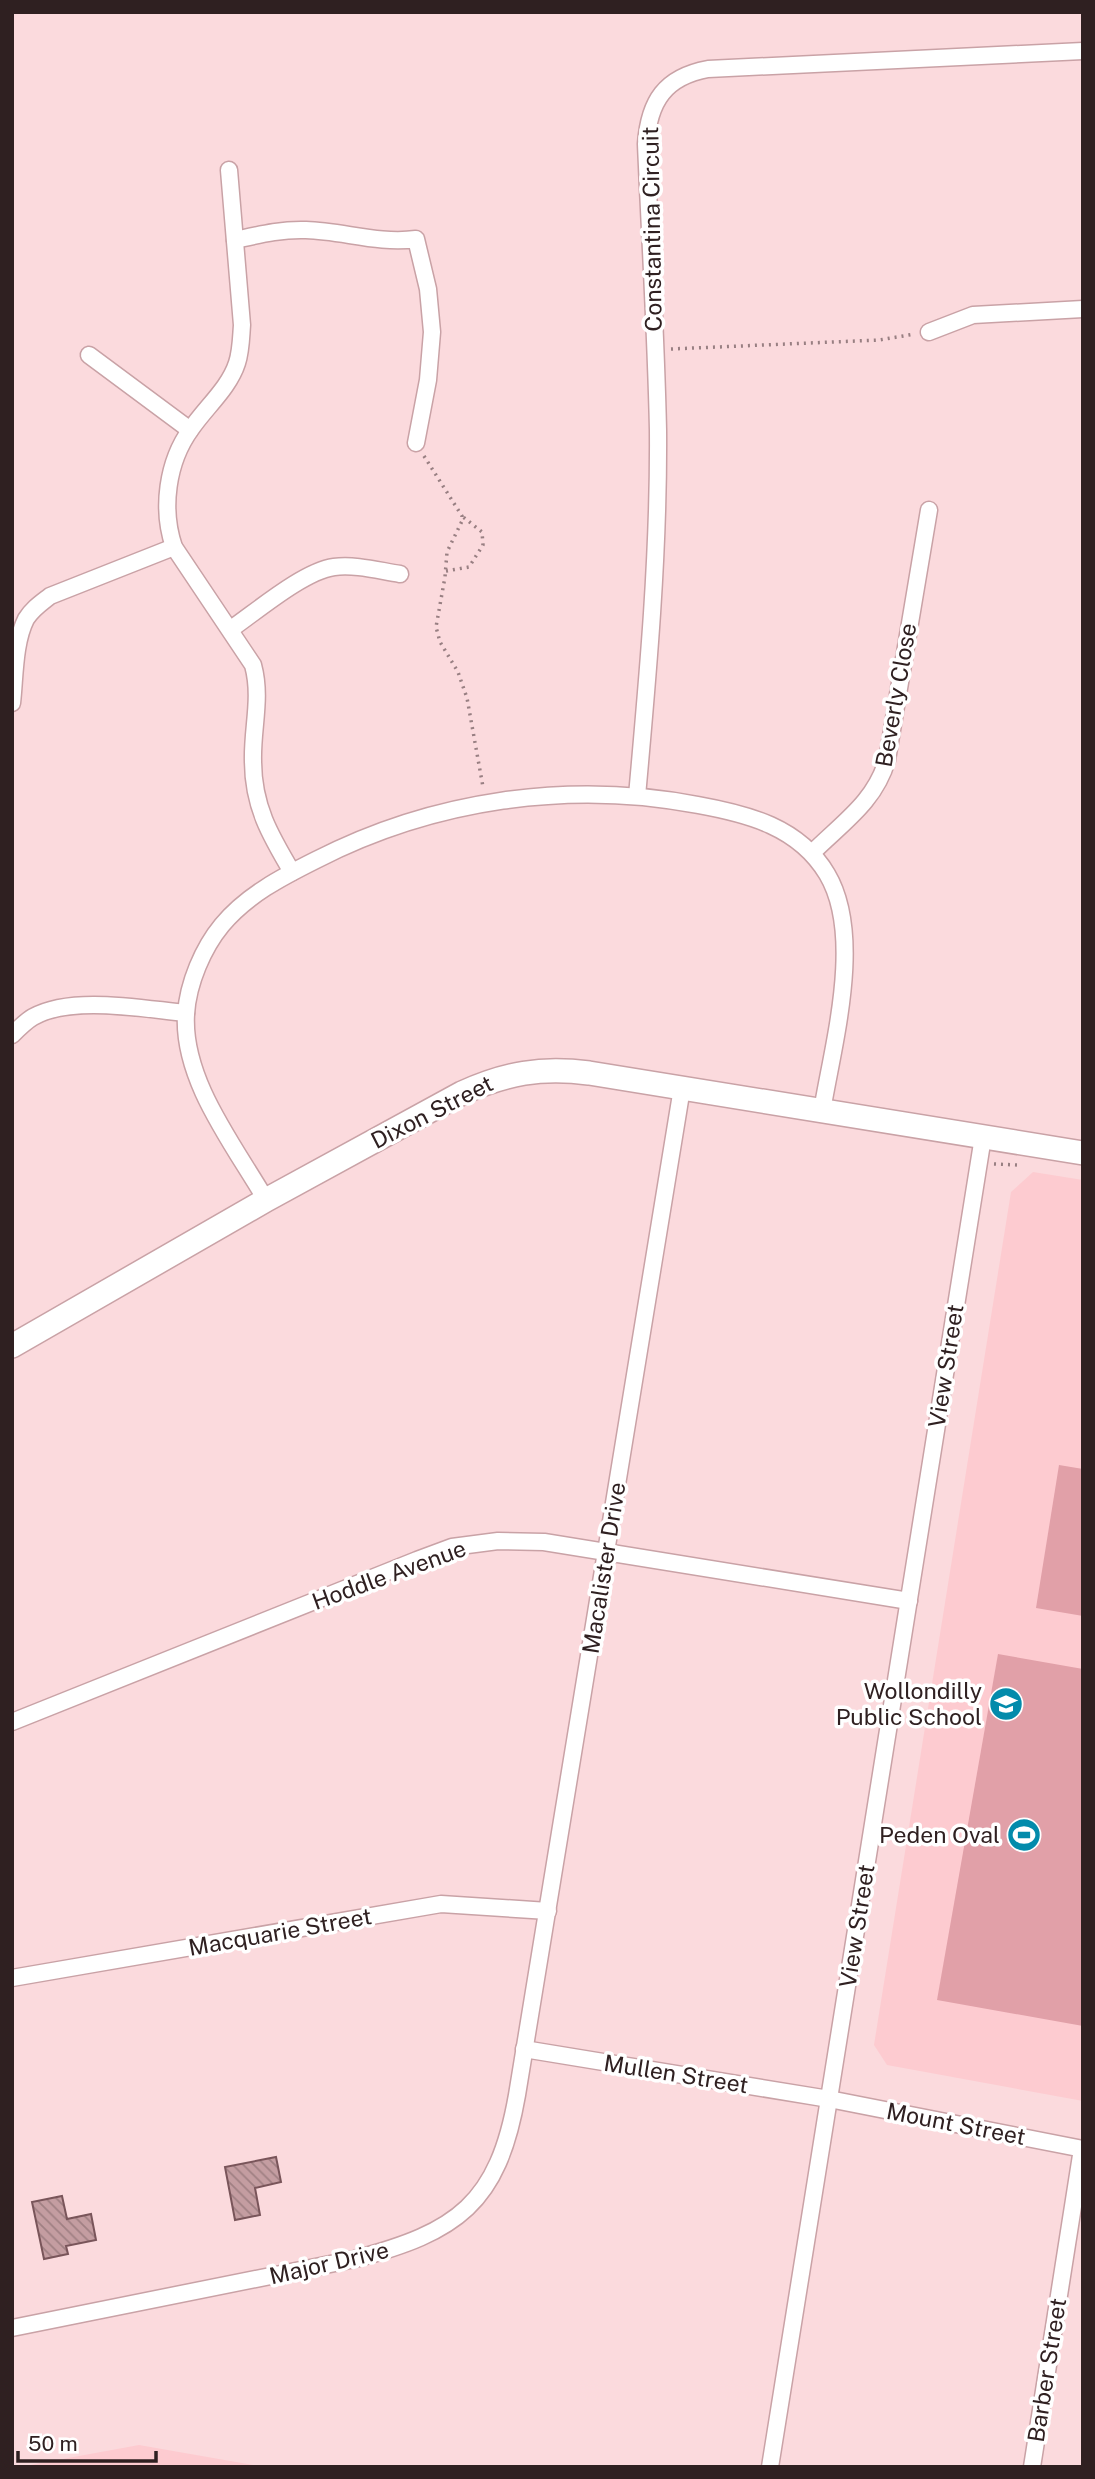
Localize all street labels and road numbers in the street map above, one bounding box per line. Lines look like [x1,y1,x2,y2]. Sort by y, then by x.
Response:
street label: Constantina Circuit [636,126,667,332]
street label: Beverly Close [870,621,921,769]
street label: Dixon Street [366,1069,497,1154]
street label: View Street [922,1302,969,1430]
street label: Macalister Drive [577,1480,630,1656]
street label: Hoddle Avenue [308,1534,470,1615]
street label: View Street [833,1862,880,1990]
street label: Macquarie Street [186,1902,374,1961]
street label: Mullen Street [602,2049,750,2098]
street label: Mount Street [884,2097,1028,2150]
street label: Major Drive [267,2236,391,2289]
street label: Barber Street [1022,2296,1071,2444]

